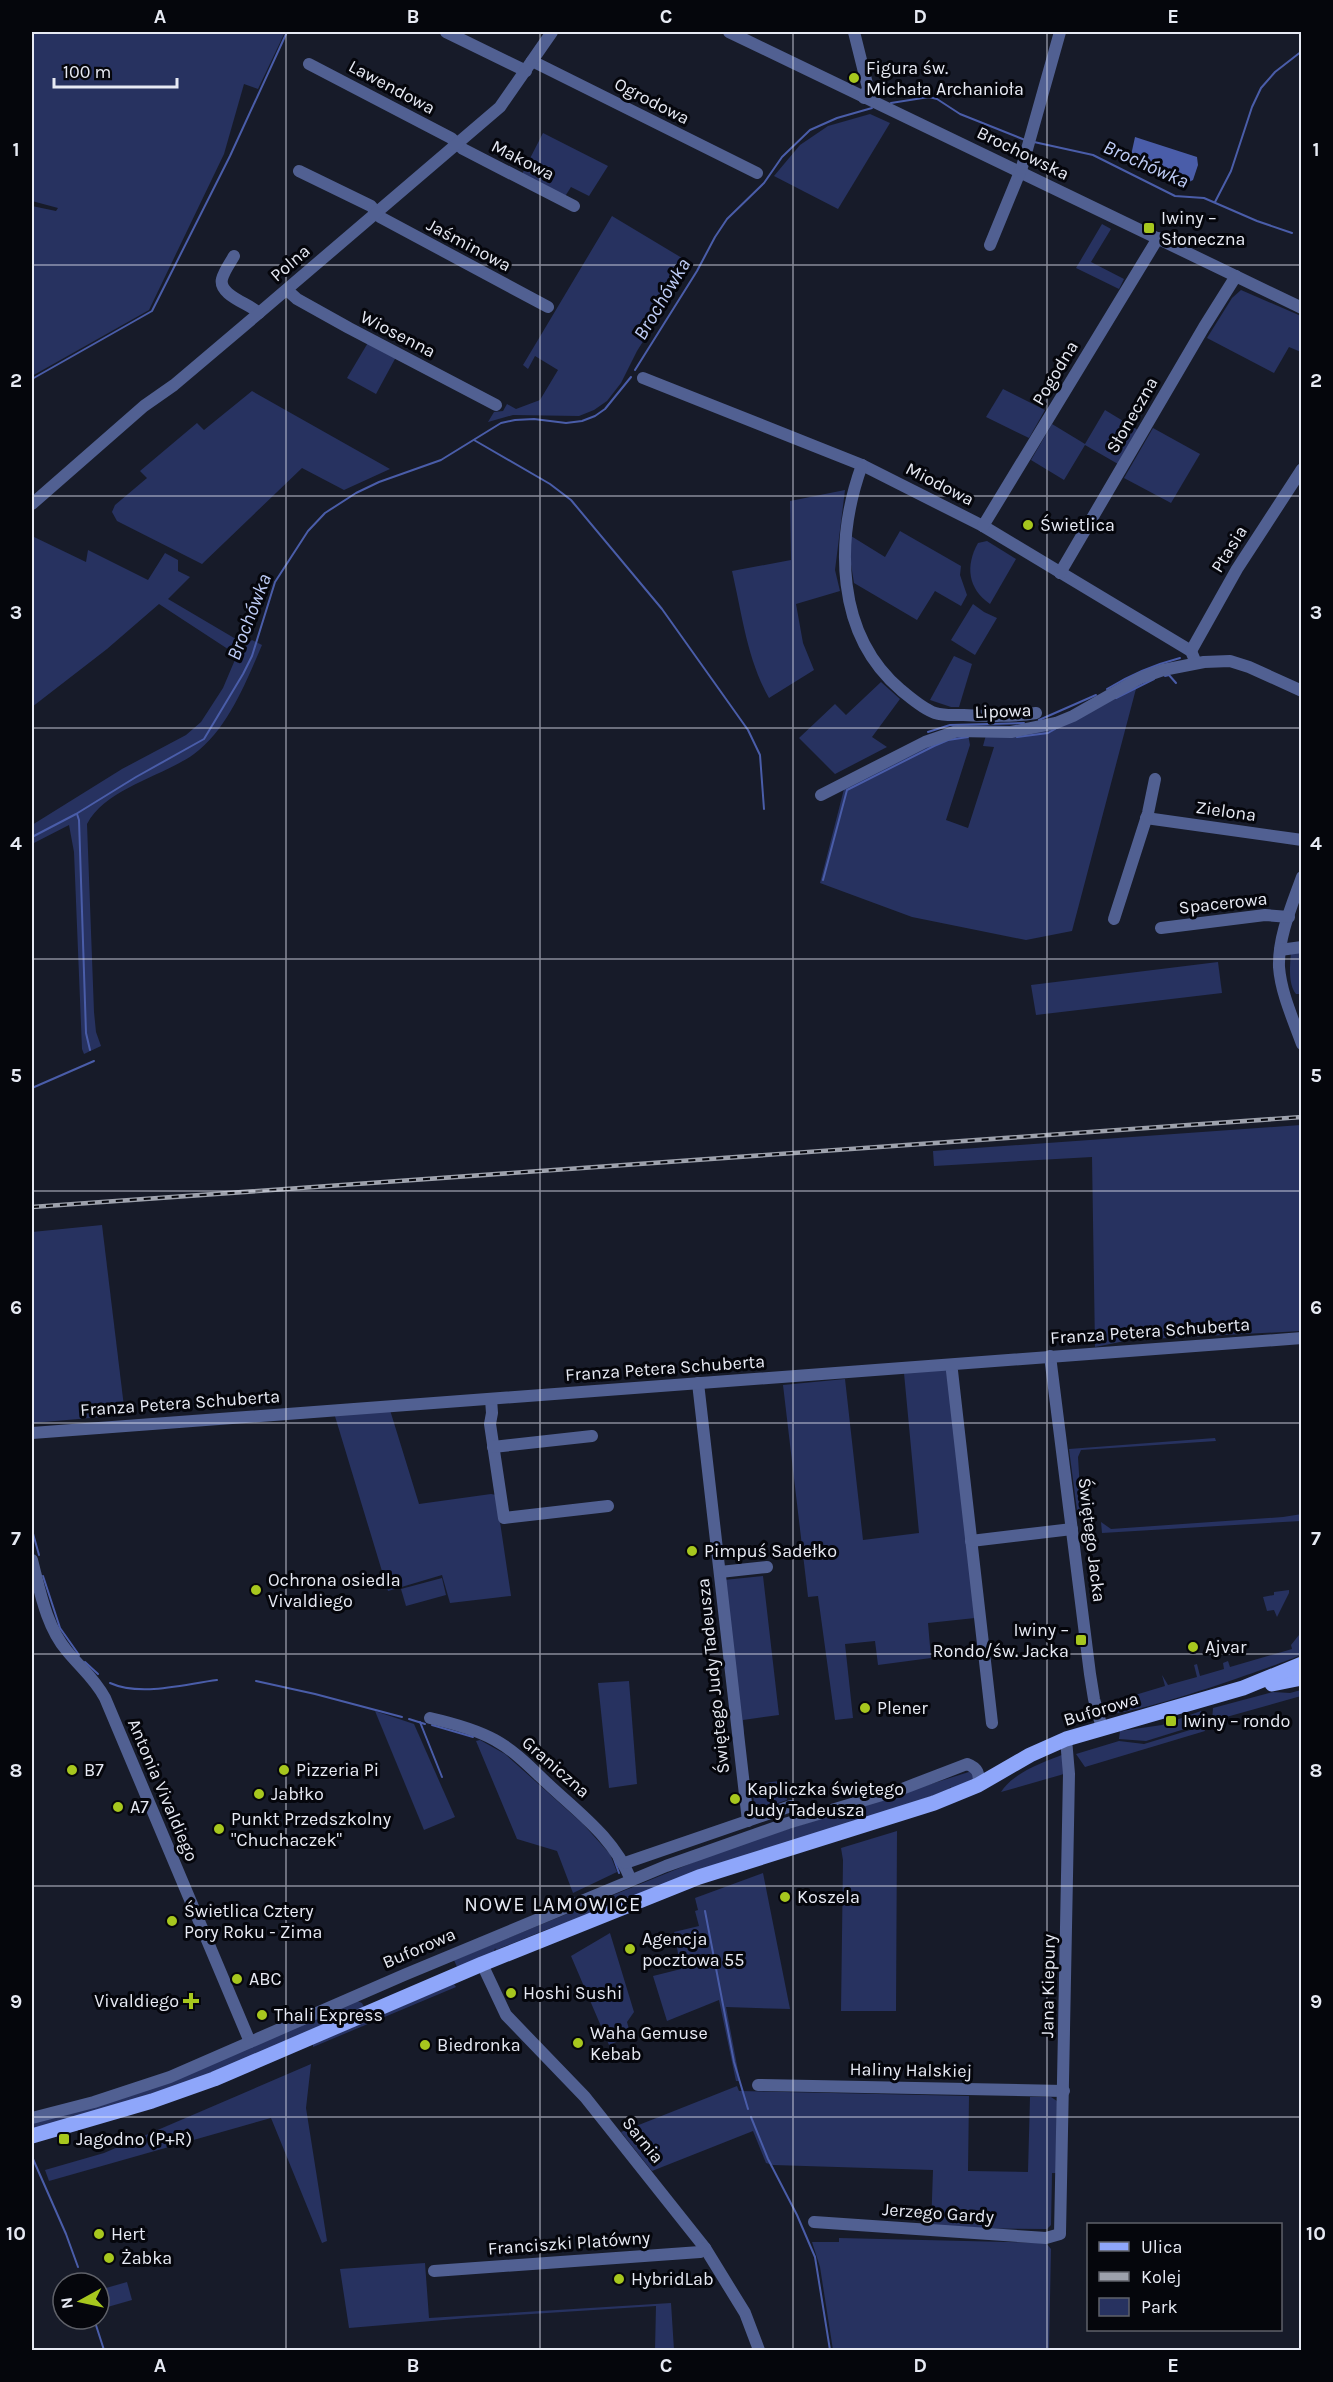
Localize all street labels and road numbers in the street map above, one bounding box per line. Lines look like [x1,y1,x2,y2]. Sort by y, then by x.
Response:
street label: Lawendowa [345,55,439,119]
street label: Ogrodowa [611,73,693,129]
street label: Brochowska [973,121,1073,185]
street label: Makowa [488,135,558,185]
street label: Jaśminowa [423,214,515,276]
street label: Polna [266,240,314,286]
street label: Wiosenna [357,306,439,362]
street label: Pogodna [1027,337,1083,409]
street label: Słoneczna [1101,373,1163,457]
street label: Miodowa [902,457,978,511]
street label: Ptasia [1206,521,1252,577]
street label: Lipowa [974,699,1032,723]
street label: Zielona [1194,796,1258,826]
street label: Spacerowa [1178,887,1268,919]
street label: Franza Petera Schuberta [1049,1313,1251,1349]
street label: Franza Petera Schuberta [564,1350,766,1386]
street label: Franza Petera Schuberta [79,1385,281,1421]
street label: Świętego Jacka [1073,1476,1112,1604]
street label: Świętego Judy Tadeusza [691,1577,734,1775]
street label: Buforowa [1061,1687,1141,1731]
street label: Antonia Vivaldiego [123,1715,203,1865]
street label: Graniczna [518,1732,594,1802]
street label: Buforowa [379,1923,459,1973]
street label: Jana Kiepury [1036,1933,1060,2038]
street label: Haliny Halskiej [849,2058,973,2082]
street label: Sarnia [618,2112,668,2168]
street label: Jerzego Gardy [881,2198,995,2228]
street label: Franciszki Platówny [487,2226,652,2260]

